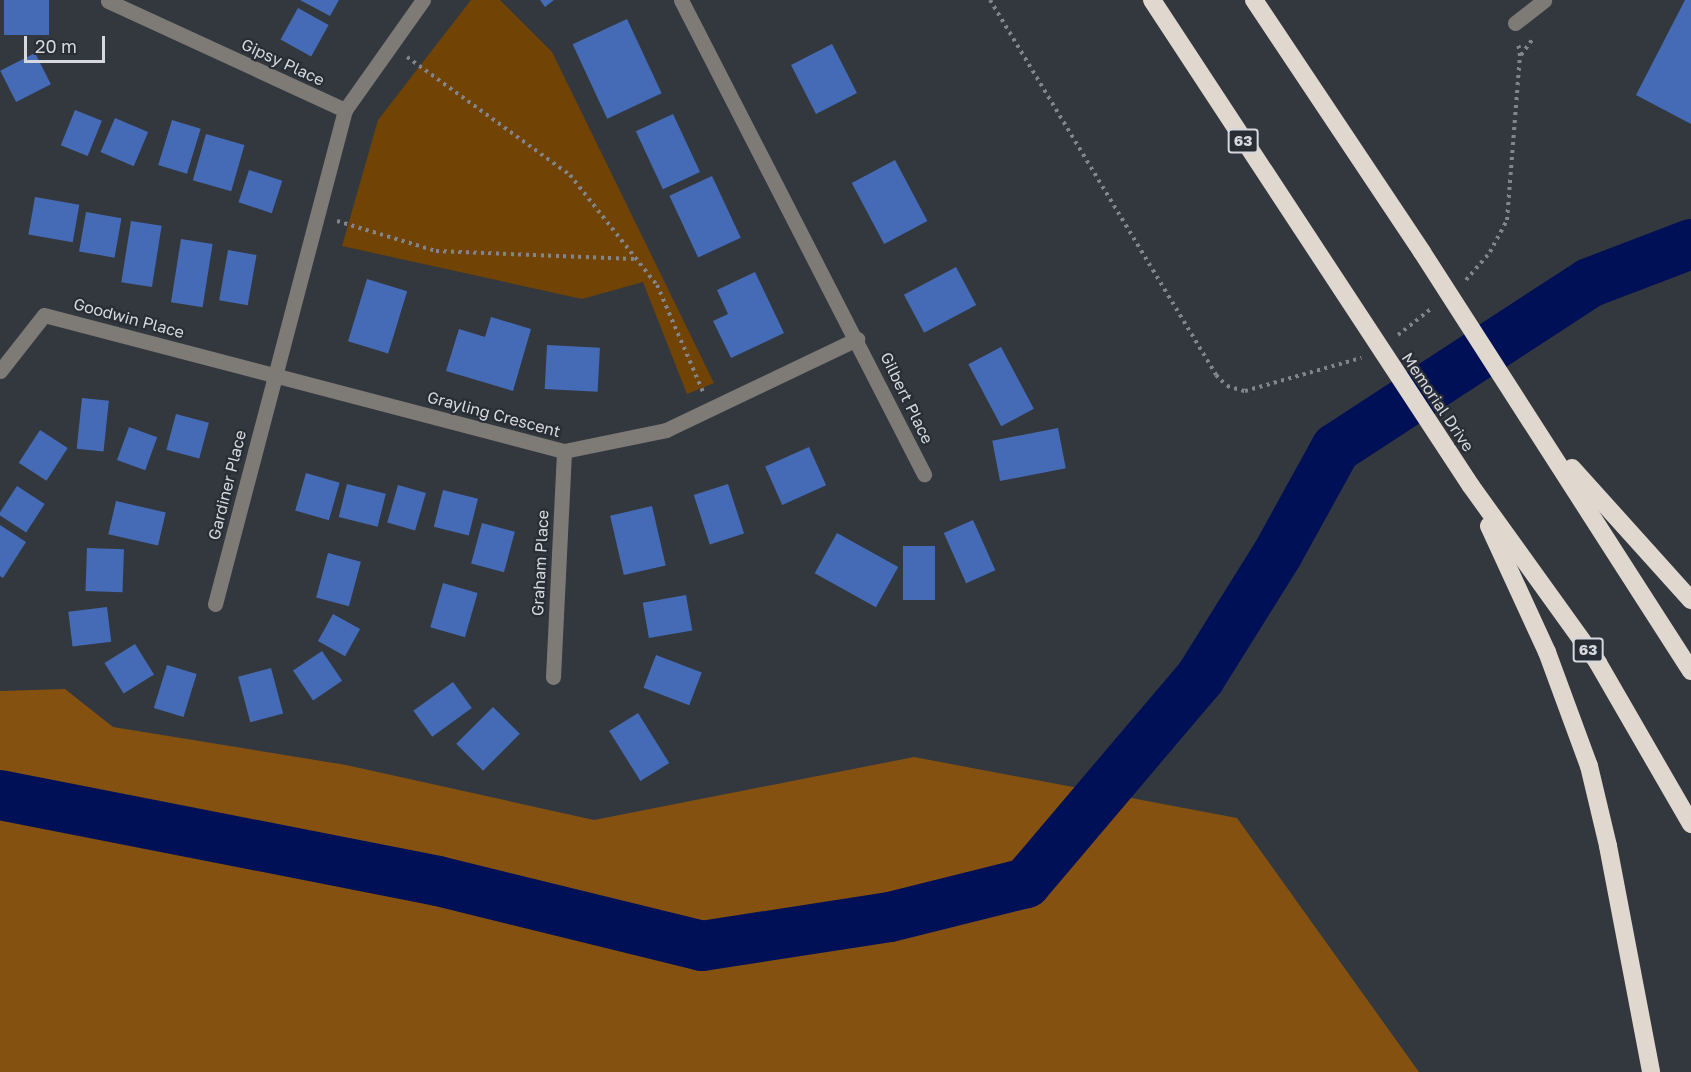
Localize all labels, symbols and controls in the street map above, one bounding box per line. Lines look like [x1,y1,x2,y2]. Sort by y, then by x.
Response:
scale bar [27,24,108,62]
street label: Gipsy Place [238,34,328,90]
text: 20 m [35,35,77,57]
road number: 63 [1226,129,1260,153]
street label: Goodwin Place [71,294,187,342]
street label: Gilbert Place [877,349,937,447]
street label: Memorial Drive [1398,349,1478,455]
street label: Grayling Crescent [425,387,563,441]
street label: Gardiner Place [204,428,250,542]
street label: Graham Place [528,510,552,616]
road number: 63 [1572,638,1604,662]

